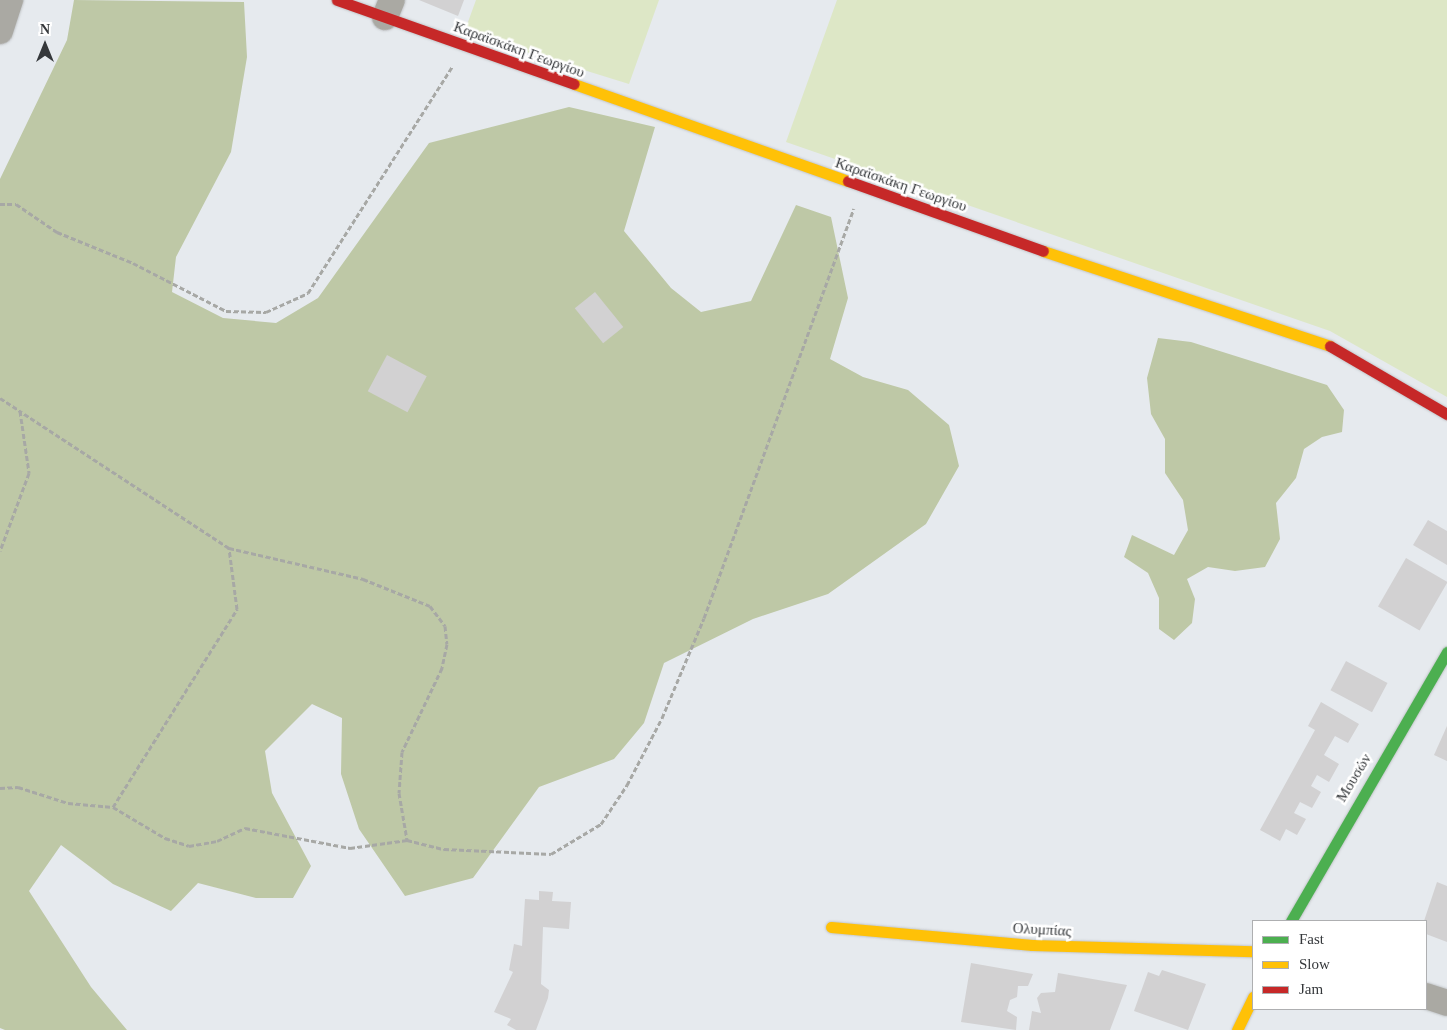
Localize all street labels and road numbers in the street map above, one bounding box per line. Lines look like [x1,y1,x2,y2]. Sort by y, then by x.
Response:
street label: Καραϊσκάκη Γεωργίου [451,18,587,82]
street label: Καραϊσκάκη Γεωργίου [833,154,969,216]
street label: Μουσών [1333,751,1375,805]
street label: Ολυμπίας [1012,919,1072,941]

